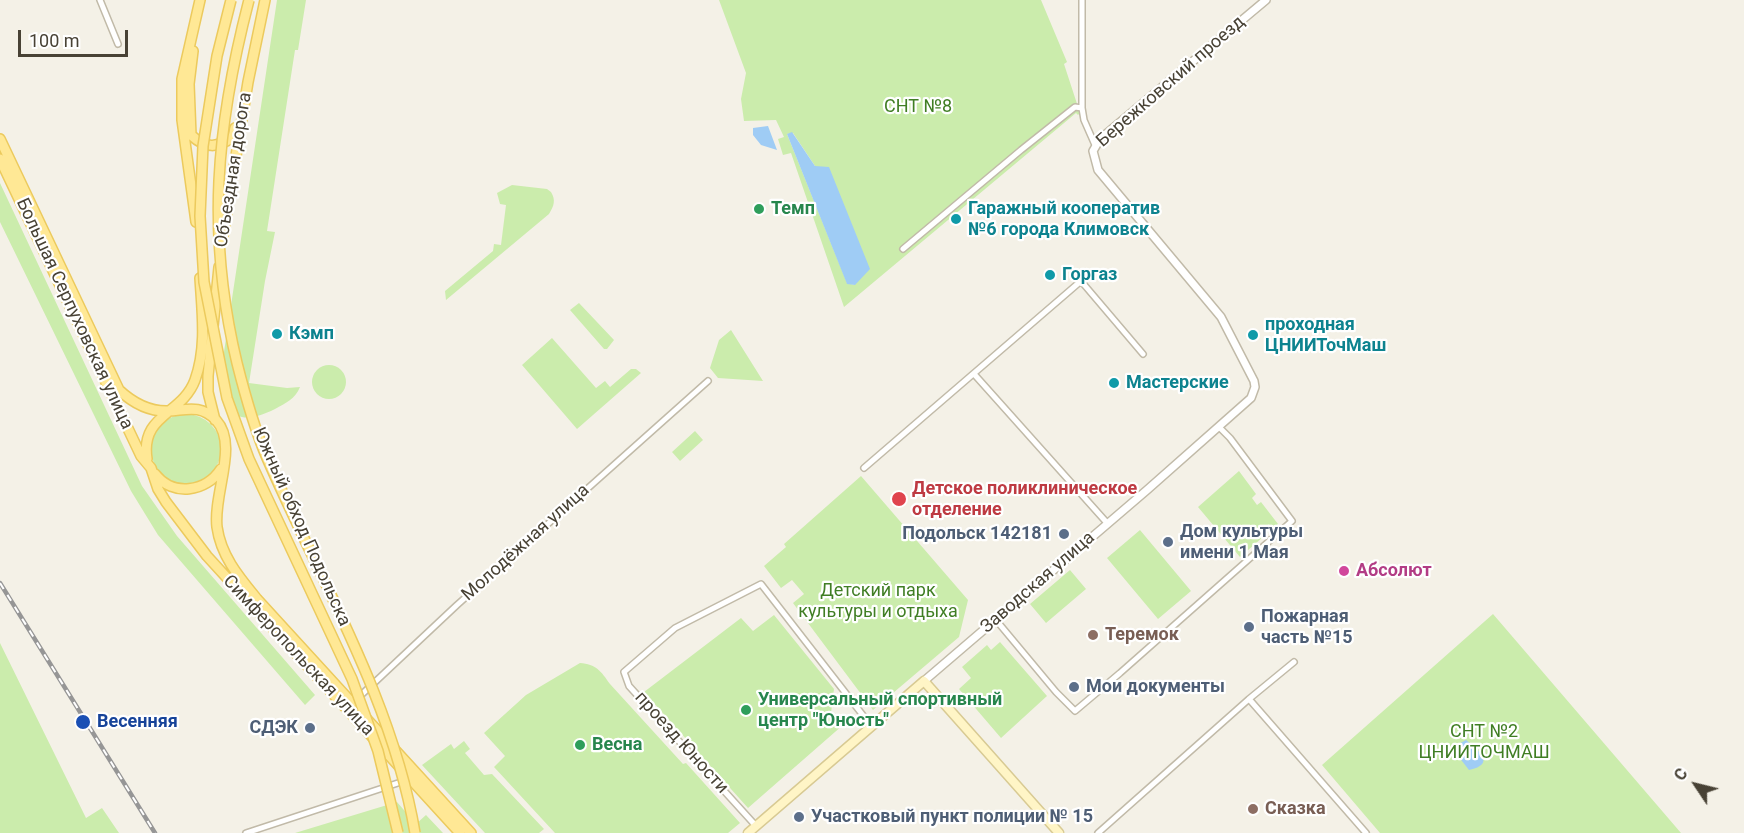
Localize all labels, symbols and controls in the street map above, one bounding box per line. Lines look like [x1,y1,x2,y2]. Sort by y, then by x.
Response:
street label: Бережковский проезд [1093,12,1249,152]
scale bar [21,18,130,56]
text: 100 m [29,30,80,51]
street label: Объездная дорога [211,91,257,249]
park label: СНТ №8 [884,96,952,118]
street label: Большая Серпуховская улица [11,195,137,433]
place label: Темп [771,198,815,220]
place label: Гаражный кооператив №6 города Климовск [968,198,1160,240]
marker: Темп [752,202,766,216]
marker: Гаражный кооператив №6 города Климовск [949,212,963,226]
place label: Горгаз [1062,264,1117,286]
marker: Горгаз [1043,268,1057,282]
place label: проходная ЦНИИТочМаш [1265,314,1386,356]
place label: Кэмп [289,323,334,345]
marker: Кэмп [270,327,284,341]
marker: проходная ЦНИИТочМаш [1246,328,1260,342]
place label: Мастерские [1126,372,1229,394]
marker: Мастерские [1107,376,1121,390]
street label: Южный обход Подольска [247,424,355,630]
place label: Детское поликлиническое отделение [912,478,1137,520]
street label: Молодёжная улица [458,480,594,606]
marker: Детское поликлиническое отделение [890,490,908,508]
place label: Дом культуры имени 1 Мая [1180,521,1303,564]
place label: Подольск 142181 [902,523,1052,545]
marker: Подольск 142181 [1057,527,1071,541]
street label: Заводская улица [977,528,1099,638]
marker: Дом культуры имени 1 Мая [1161,535,1175,549]
place label: Абсолют [1356,560,1432,582]
marker: Абсолют [1337,564,1351,578]
street label: Симферопольская улица [218,571,378,741]
park label: Детский парк культуры и отдыха [798,580,958,622]
place label: Пожарная часть №15 [1261,606,1353,648]
marker: Пожарная часть №15 [1242,620,1256,634]
place label: Теремок [1105,624,1179,646]
marker: Теремок [1086,628,1100,642]
place label: Мои документы [1086,676,1225,698]
marker: Мои документы [1067,680,1081,694]
street label: проезд Юности [629,687,733,799]
place label: Универсальный спортивный центр "Юность" [758,689,1002,732]
marker: Универсальный спортивный центр "Юность" [739,703,753,717]
place label: Весенняя [97,711,178,733]
marker: Весенняя [74,713,92,731]
place label: СДЭК [250,717,298,739]
marker: СДЭК [303,721,317,735]
park label: СНТ №2 ЦНИИТОЧМАШ [1418,721,1550,764]
place label: Весна [592,734,642,756]
marker: Весна [573,738,587,752]
north arrow [1666,755,1726,815]
text: С [1670,765,1692,784]
place label: Сказка [1265,798,1326,820]
marker: Сказка [1246,802,1260,816]
place label: Участковый пункт полиции № 15 [811,806,1093,828]
marker: Участковый пункт полиции № 15 [792,810,806,824]

